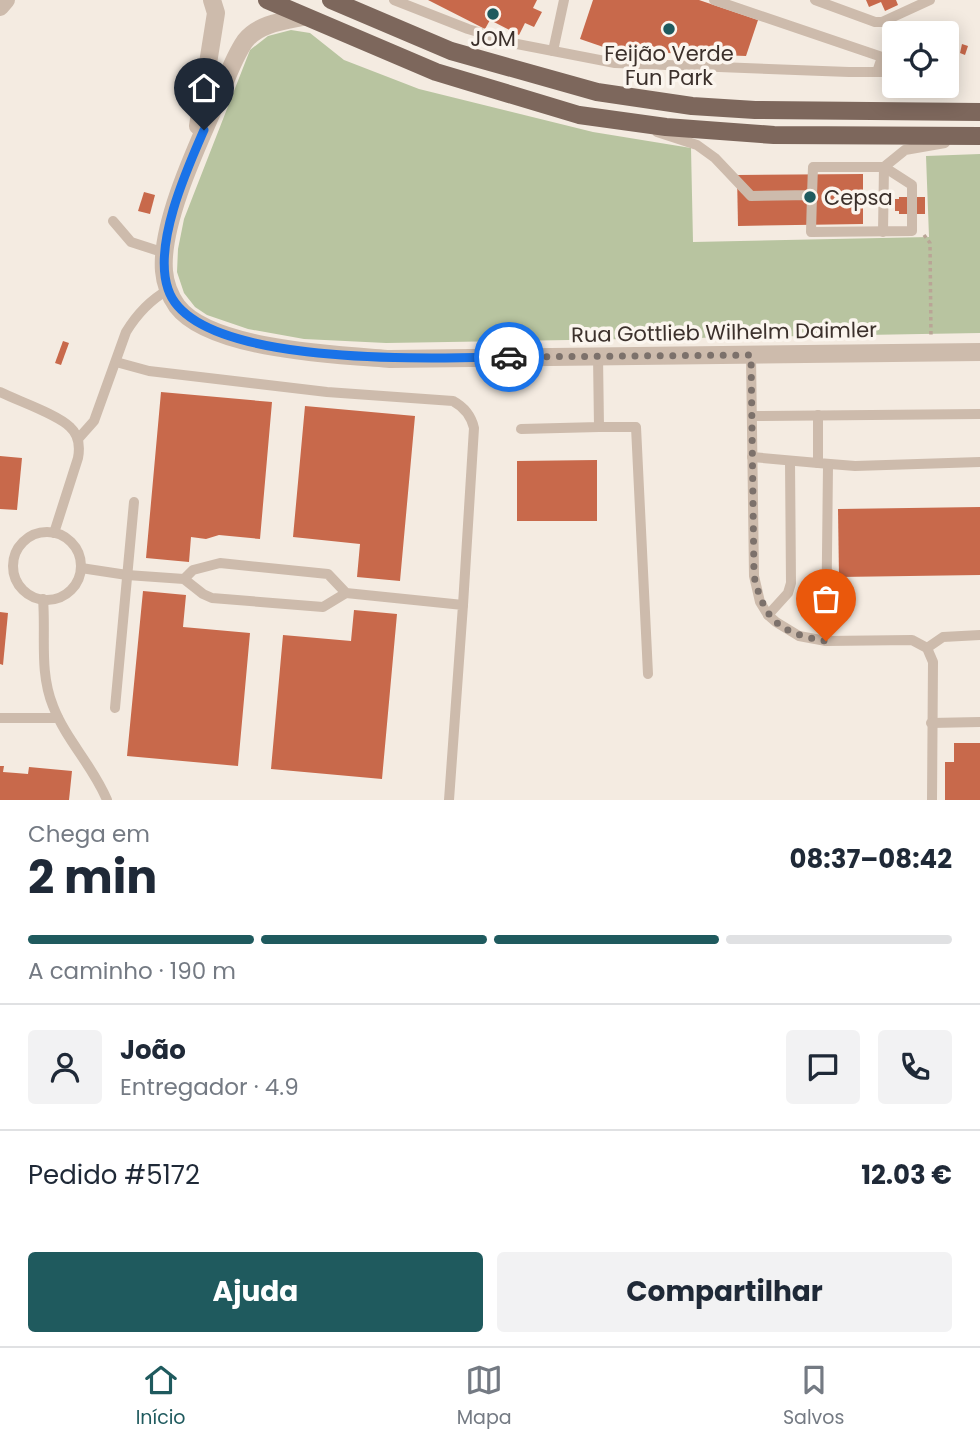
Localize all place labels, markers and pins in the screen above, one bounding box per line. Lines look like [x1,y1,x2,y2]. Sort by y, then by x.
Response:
marker: JOM [485,6,501,22]
marker: Feijão Verde Fun Park [661,21,677,37]
place label: JOM [470,24,516,53]
place label: Feijão Verde Fun Park [604,39,734,92]
pin [174,58,234,130]
place label: Cepsa [824,183,893,212]
marker: Cepsa [802,189,818,205]
pin [796,569,856,641]

